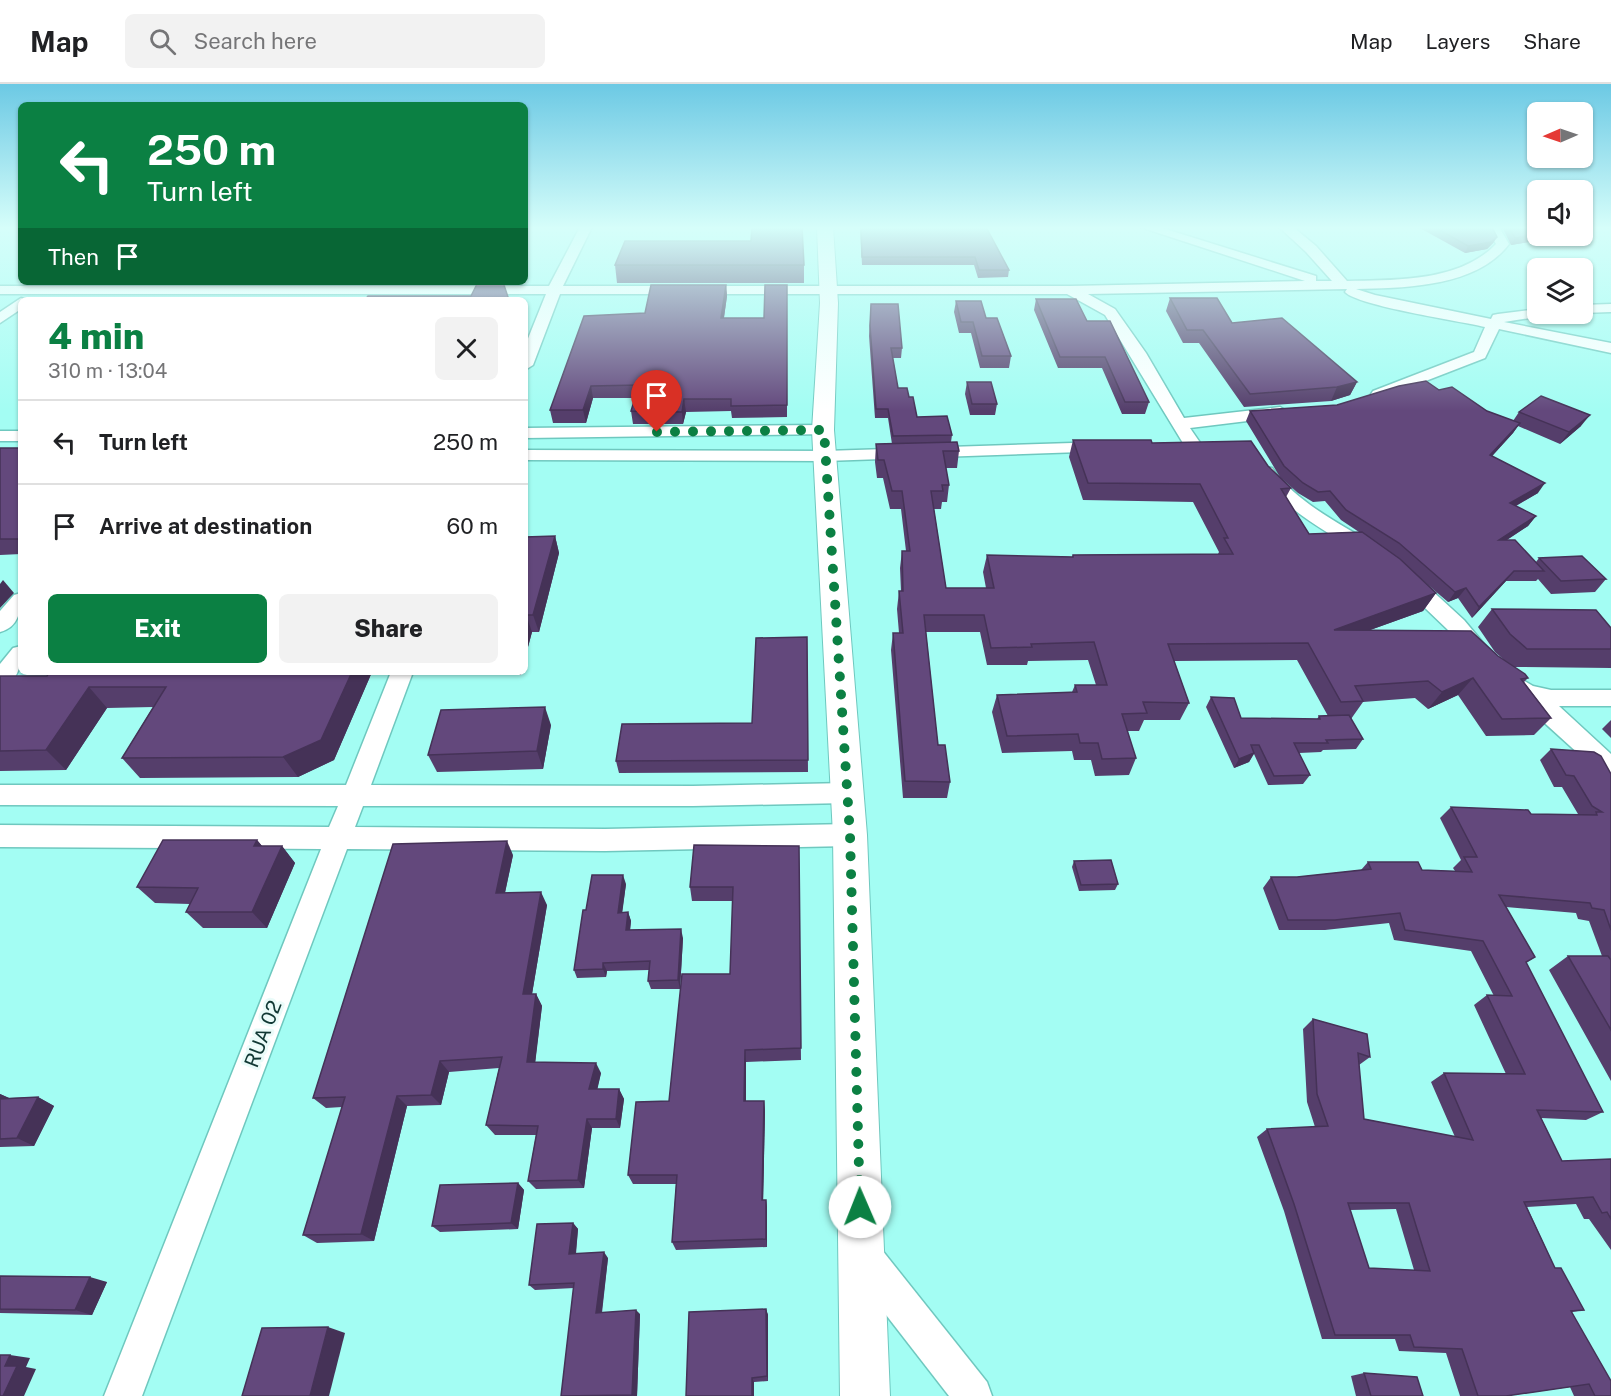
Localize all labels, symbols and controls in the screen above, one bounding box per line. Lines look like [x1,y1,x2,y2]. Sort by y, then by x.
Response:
search box [125,14,545,68]
text: Map [30,25,89,58]
icon: search [146,25,179,58]
text: Search here [194,28,317,54]
text: Map [1350,29,1393,54]
text: Layers [1426,29,1490,54]
text: Share [1523,29,1581,54]
north arrow [1527,102,1593,168]
map controls [1527,102,1593,324]
text: 250 m [147,125,276,174]
icon: left [48,126,126,204]
text: Turn left [147,175,253,207]
button: sound [1527,180,1593,246]
icon: arrive [111,240,144,273]
text: Then [48,244,99,270]
button: layers [1527,258,1593,324]
text: 4 min [48,315,144,357]
button: close [435,317,498,380]
text: 310 m · 13:04 [48,359,167,383]
pin [631,370,682,432]
icon: arrive [640,379,673,412]
icon: left [48,426,81,459]
text: Turn left [99,429,188,455]
text: 250 m [433,429,498,455]
icon: arrive [48,510,81,543]
text: Arrive at destination [99,513,312,539]
text: 60 m [447,513,498,539]
button: Exit [48,594,267,663]
button: Share [279,594,498,663]
street label: RUA 02 [239,997,287,1071]
position arrow [828,1175,892,1239]

